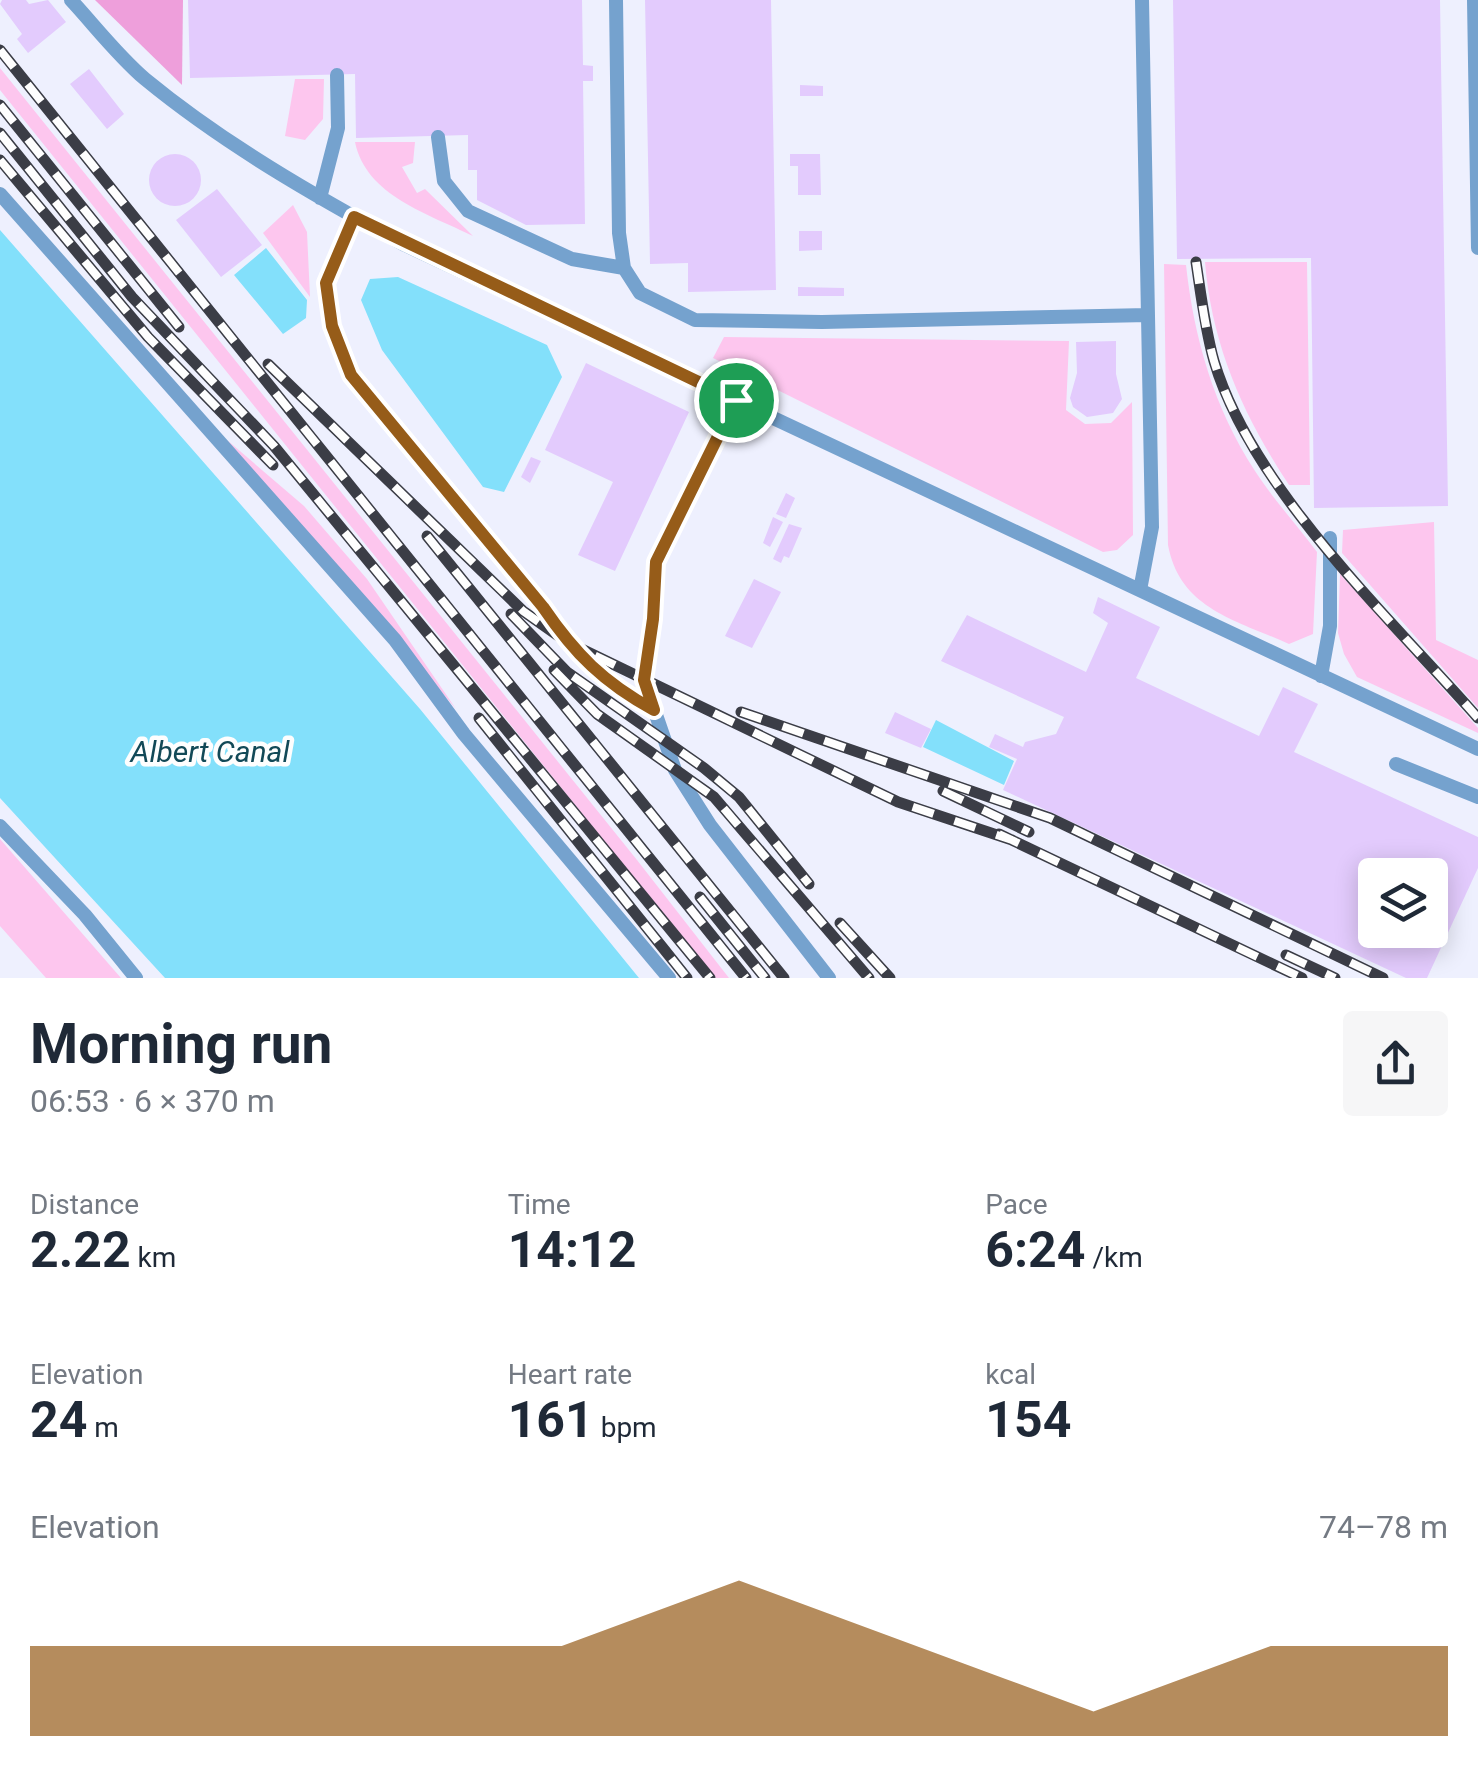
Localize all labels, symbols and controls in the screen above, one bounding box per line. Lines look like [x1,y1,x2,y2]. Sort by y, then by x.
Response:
pin [694,358,779,443]
icon: arrive [709,373,764,428]
water label: Albert Canal [128,734,290,769]
map controls [1358,858,1448,948]
button: layers [1358,858,1448,948]
button: share [1343,1011,1448,1116]
text: Morning run [30,1012,332,1076]
text: 06:53 · 6 × 370 m [30,1082,275,1120]
text: Distance [30,1188,139,1221]
text: Time [508,1188,571,1221]
text: Pace [985,1188,1048,1221]
text: 2.22 [30,1221,131,1279]
text: 14:12 [508,1221,637,1279]
text: 6:24 [985,1221,1085,1279]
text: km [131,1241,176,1274]
text: /km [1085,1241,1143,1274]
text: Elevation [30,1358,143,1391]
text: Heart rate [508,1358,632,1391]
text: kcal [985,1358,1036,1391]
text: 24 [30,1391,87,1449]
text: 161 [508,1391,594,1449]
text: 154 [985,1391,1071,1449]
text: m [87,1411,119,1444]
text: bpm [594,1411,657,1444]
text: Elevation [30,1508,160,1546]
text: 74–78 m [1319,1508,1448,1546]

